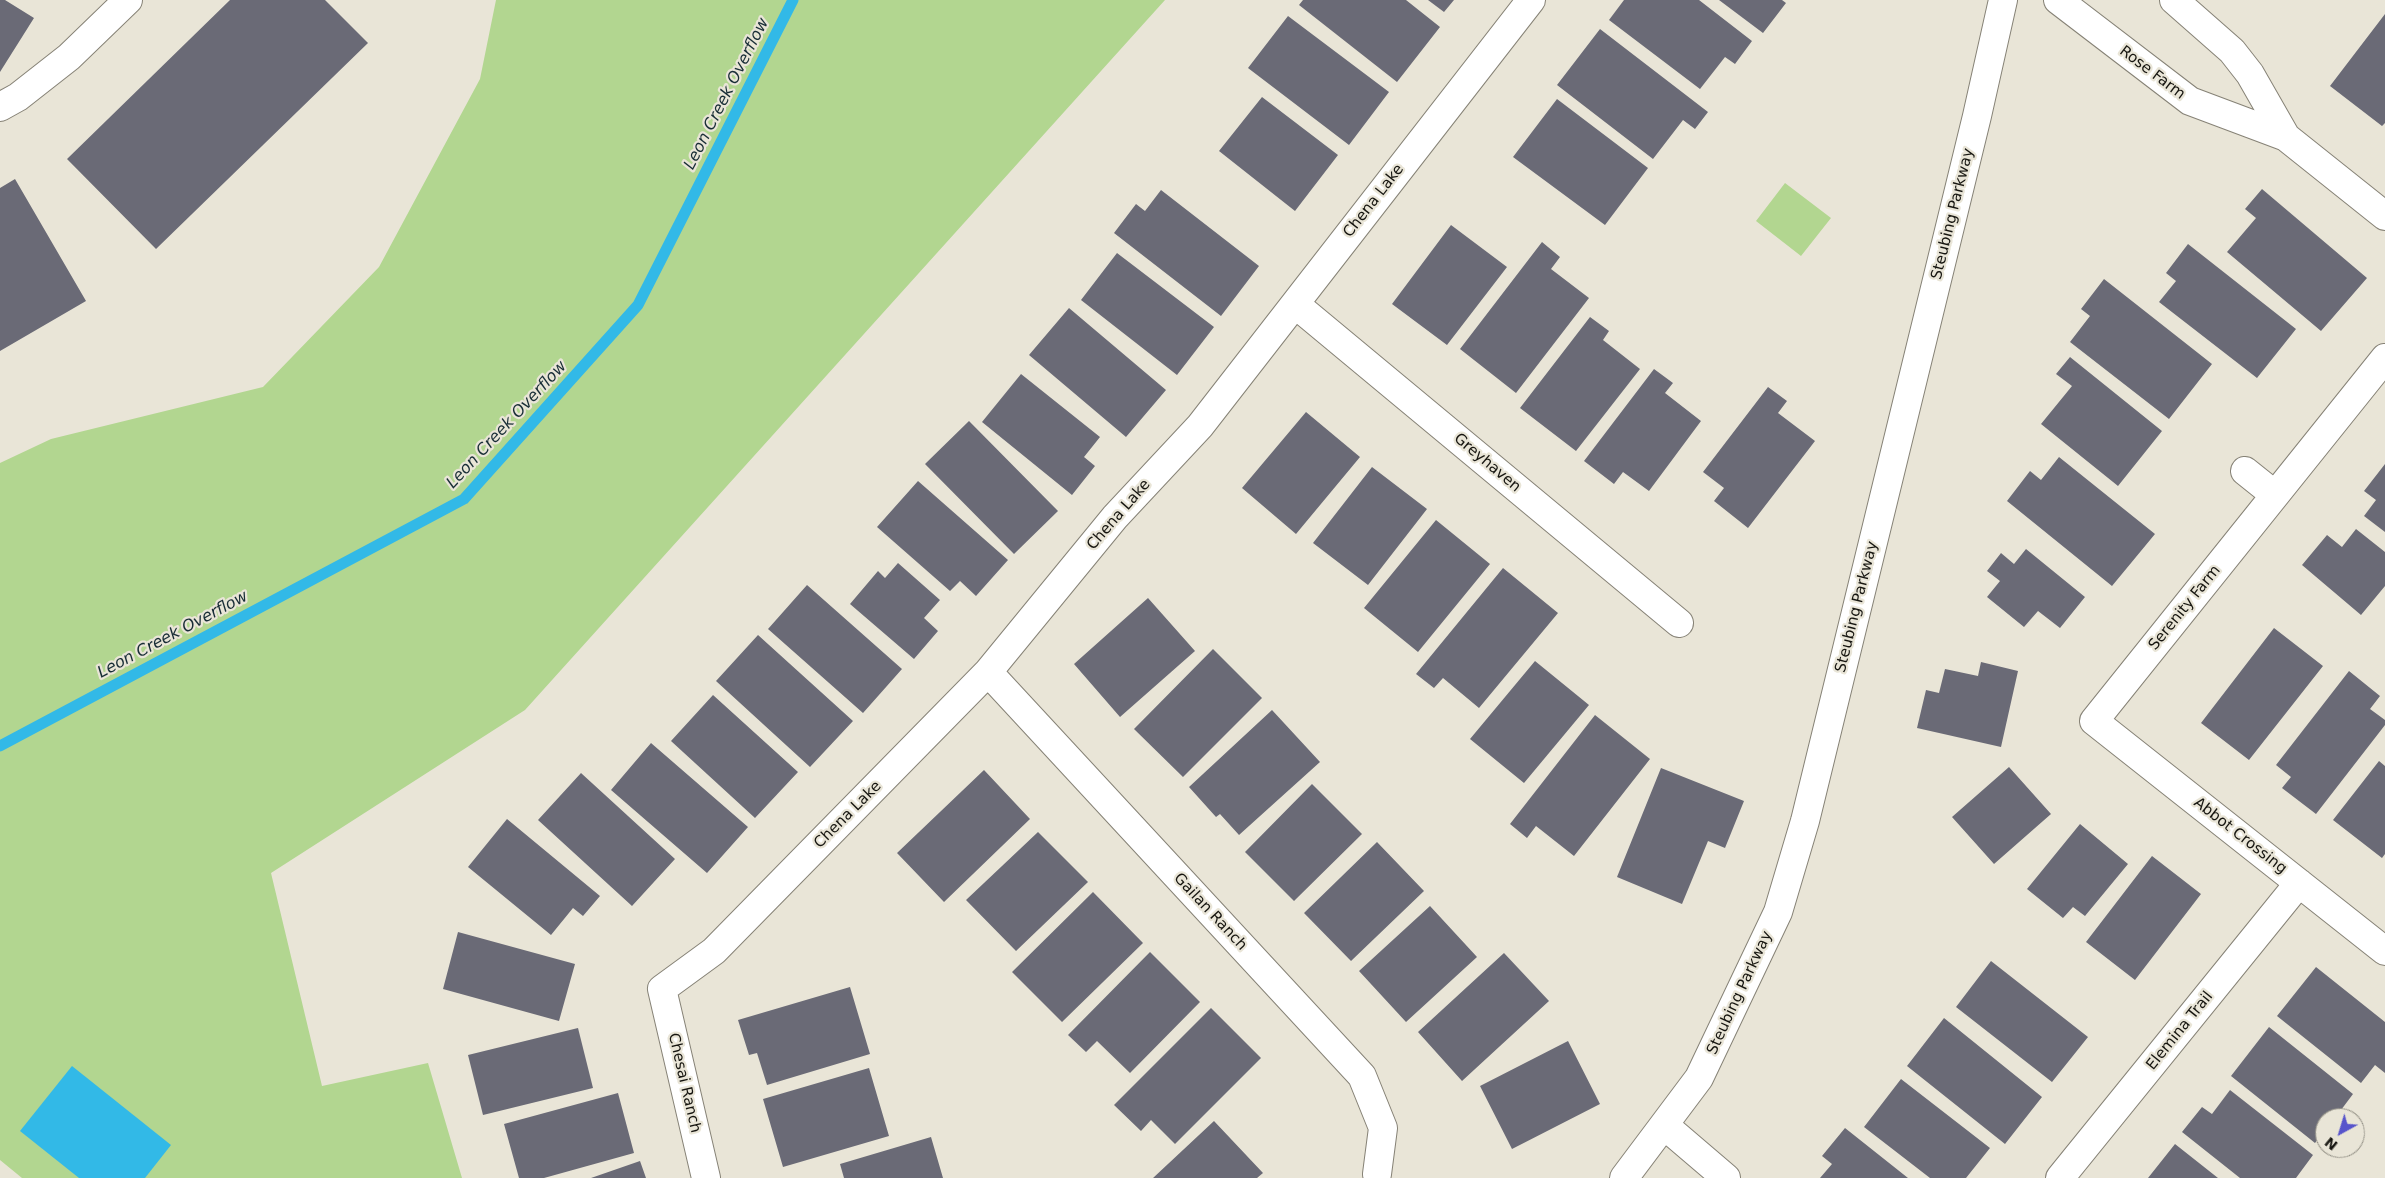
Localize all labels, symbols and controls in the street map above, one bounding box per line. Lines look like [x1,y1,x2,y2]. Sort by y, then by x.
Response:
water label: Leon Creek Overflow [680,15,774,173]
street label: Rose Farm [2116,42,2188,104]
street label: Steubing Parkway [1928,147,1978,281]
street label: Chena Lake [1340,161,1408,241]
water label: Leon Creek Overflow [443,357,571,493]
street label: Greyhaven [1450,430,1524,496]
street label: Chena Lake [1083,476,1155,554]
street label: Steubing Parkway [1832,540,1882,674]
street label: Serenity Farm [2145,562,2225,654]
water label: Leon Creek Overflow [95,587,251,683]
street label: Chena Lake [811,778,885,852]
street label: Abbot Crossing [2190,794,2290,878]
street label: Gailan Ranch [1170,870,1250,954]
street label: Steubing Parkway [1703,928,1777,1058]
street label: Elemina Trail [2143,988,2217,1074]
street label: Chesai Ranch [664,1031,704,1135]
north arrow [2315,1108,2365,1158]
text: N [2322,1134,2341,1154]

